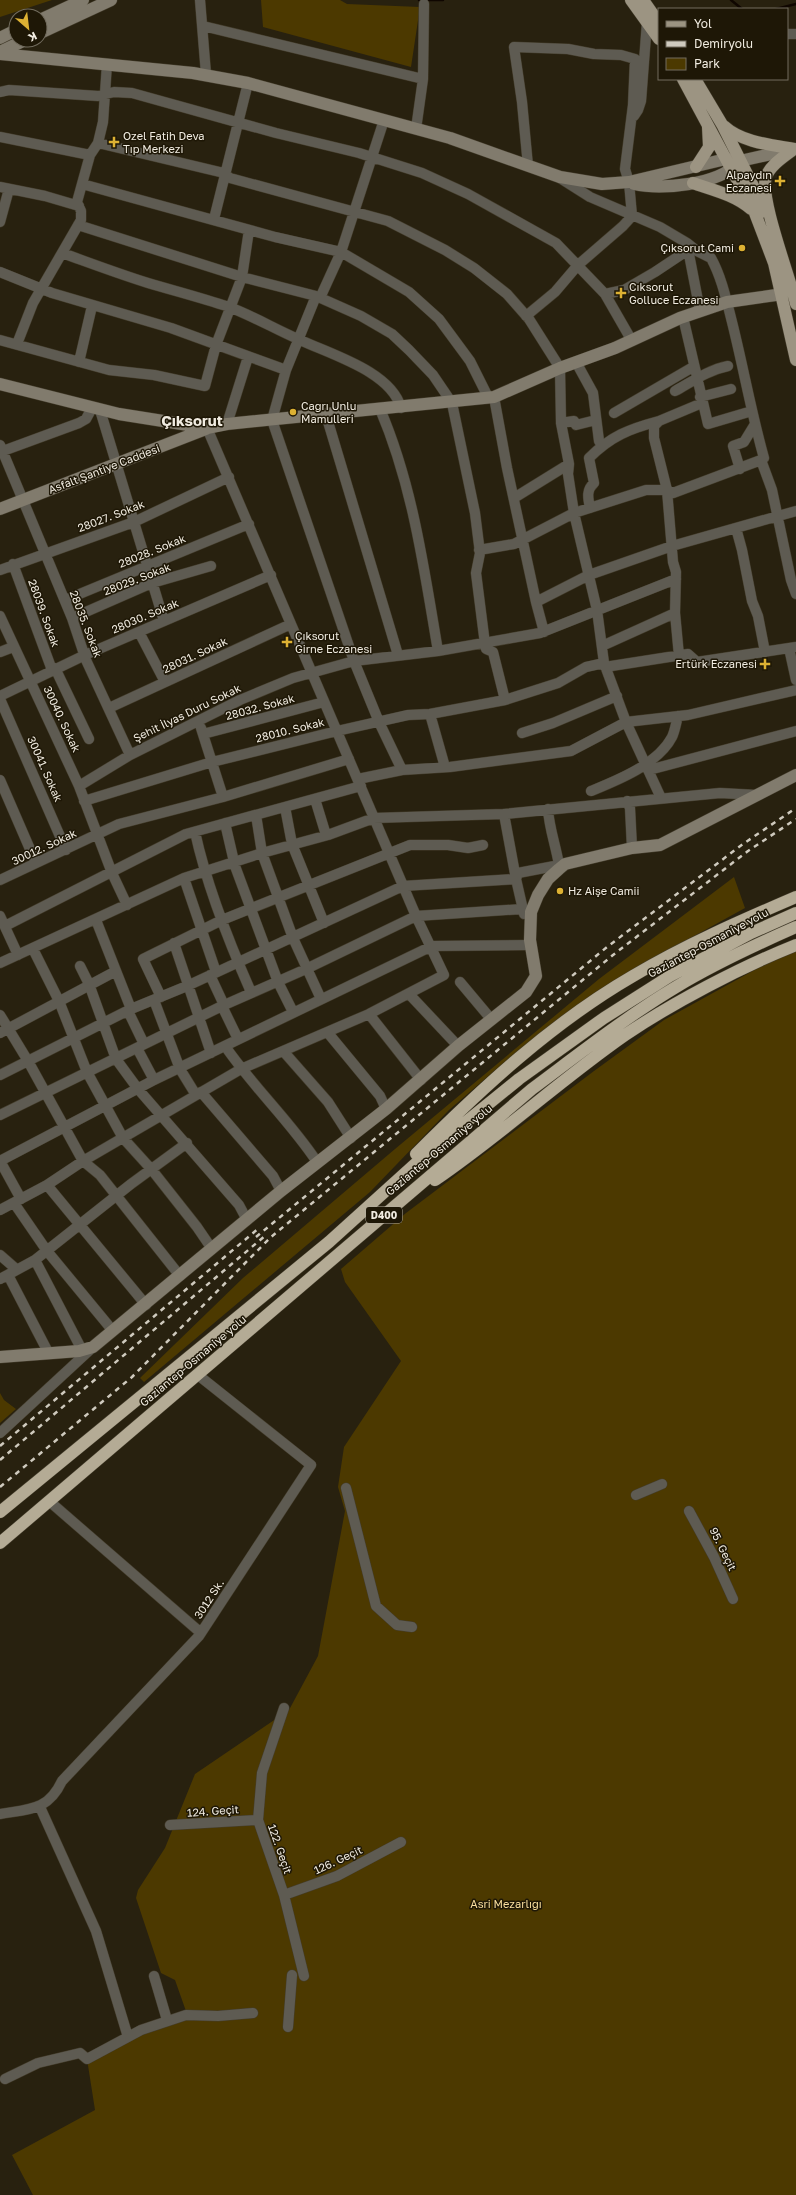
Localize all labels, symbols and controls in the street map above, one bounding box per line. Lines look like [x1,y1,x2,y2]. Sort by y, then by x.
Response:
north arrow [8,8,48,48]
legend [658,8,788,80]
text: Yol [694,16,712,31]
text: K [26,30,40,45]
text: Demiryolu [694,36,753,51]
text: Park [694,56,720,71]
place label: Ozel Fatih Deva Tıp Merkezi [123,129,205,155]
marker: Ozel Fatih Deva Tıp Merkezi [108,136,120,148]
place label: Alpaydın Eczanesi [726,168,772,194]
marker: Alpaydın Eczanesi [775,176,785,186]
place label: Çıksorut Cami [660,241,734,254]
marker: Çıksorut Cami [737,243,747,253]
place label: Cıksorut Golluce Eczanesi [629,280,719,306]
marker: Cıksorut Golluce Eczanesi [616,288,626,298]
place label: Cagrı Unlu Mamulleri [301,399,356,425]
marker: Cagrı Unlu Mamulleri [288,407,298,417]
district label: Çıksorut [161,411,223,429]
street label: Asfalt Şantiye Caddesi [46,441,161,496]
street label: 28027. Sokak [76,497,146,534]
street label: 28028. Sokak [116,531,187,570]
street label: 28029. Sokak [101,560,172,597]
street label: 28039. Sokak [26,577,63,649]
street label: 28035. Sokak [68,588,105,659]
street label: 28030. Sokak [109,596,180,635]
place label: Çıksorut Girne Eczanesi [295,629,372,655]
street label: 28031. Sokak [160,634,229,675]
marker: Çıksorut Girne Eczanesi [282,637,292,647]
place label: Ertürk Eczanesi [675,657,757,670]
marker: Ertürk Eczanesi [760,659,770,669]
street label: Şehit İlyas Duru Sokak [131,681,243,744]
street label: 30040. Sokak [41,683,84,754]
street label: 28032. Sokak [224,691,296,722]
street label: 28010. Sokak [254,715,326,744]
street label: 30041. Sokak [25,734,66,804]
street label: 30012. Sokak [9,826,78,867]
place label: Hz Aişe Camii [568,884,639,897]
marker: Hz Aişe Camii [555,886,565,896]
street label: Gaziantep-Osmaniye yolu [645,905,770,980]
street label: Gaziantep-Osmaniye yolu [383,1101,494,1198]
road number: D400 [366,1207,402,1223]
street label: Gaziantep-Osmaniye yolu [137,1312,248,1409]
street label: 95. Geçit [707,1525,740,1573]
street label: 3012 Sk. [191,1577,226,1621]
street label: 124. Geçit [187,1802,239,1819]
street label: 122. Geçit [266,1822,295,1875]
street label: 126. Geçit [312,1843,364,1876]
park label: Asri Mezarlığı [470,1897,542,1910]

